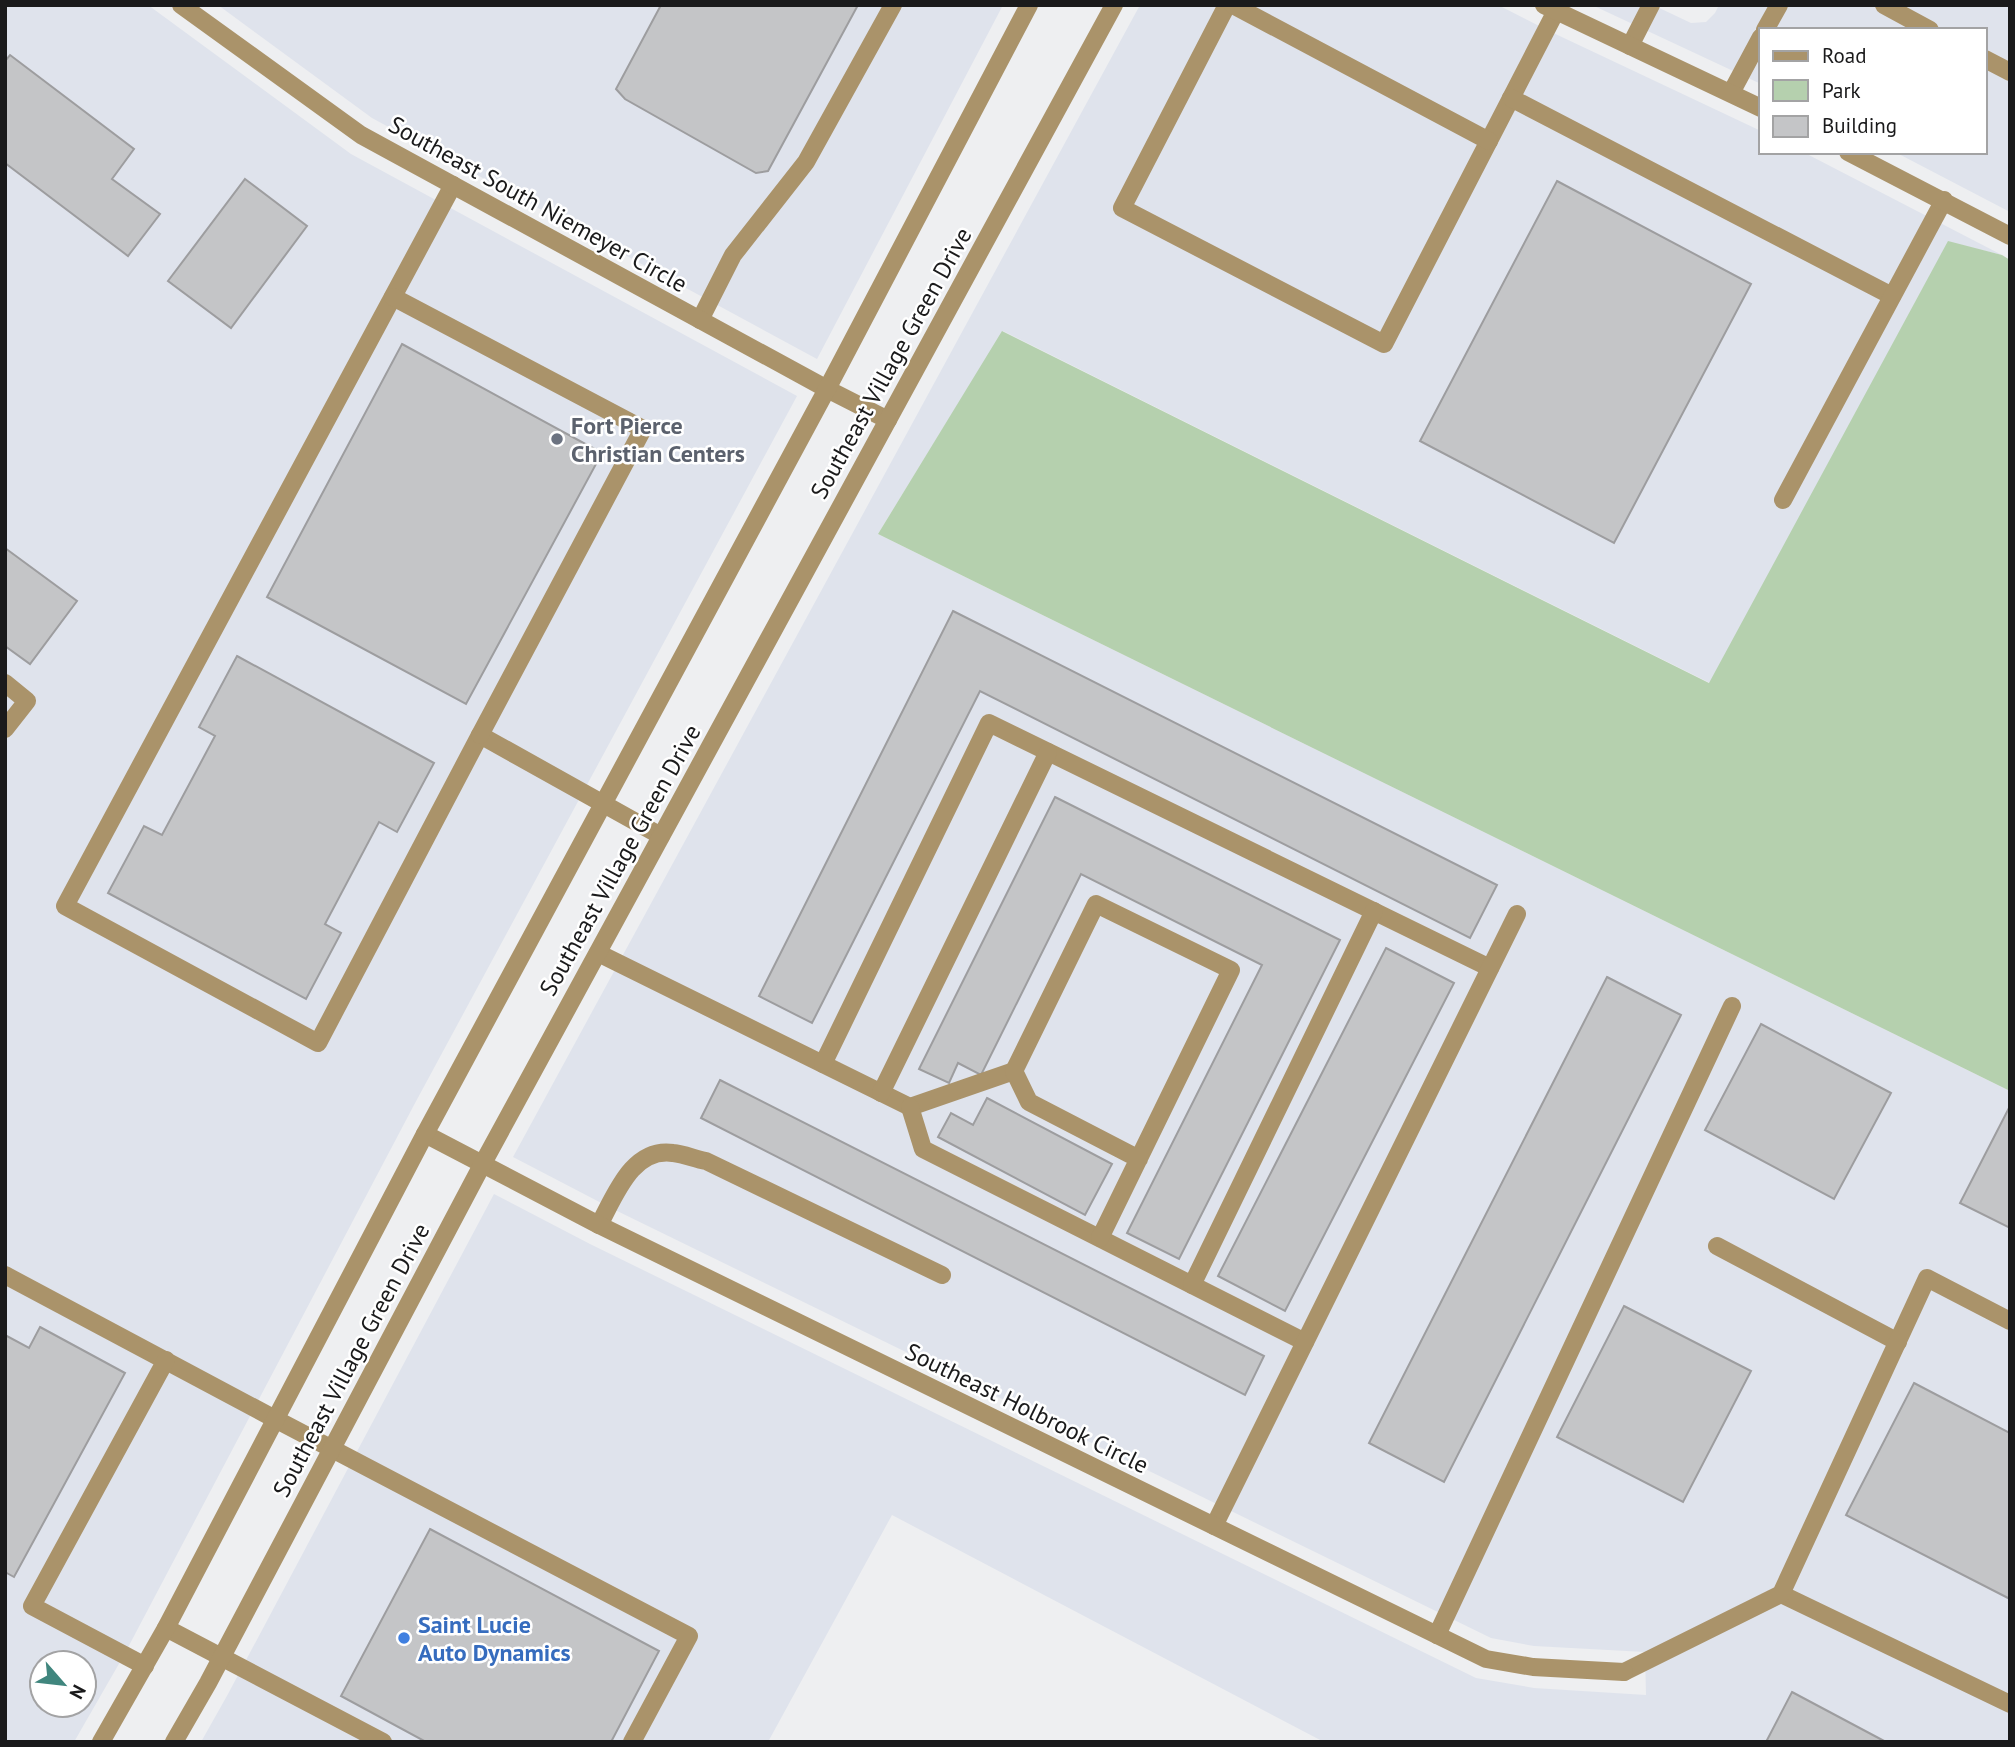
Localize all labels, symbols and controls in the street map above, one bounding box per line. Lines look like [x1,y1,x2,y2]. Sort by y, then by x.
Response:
legend [1759,28,1987,154]
text: Road [1822,42,1866,69]
text: Park [1822,77,1861,104]
street label: Southeast South Niemeyer Circle [383,109,693,299]
text: Building [1822,112,1897,139]
street label: Southeast Village Green Drive [803,222,979,504]
place label: Fort Pierce Christian Centers [571,410,745,469]
marker: Fort Pierce Christian Centers [549,431,565,447]
street label: Southeast Village Green Drive [532,719,708,1001]
street label: Southeast Village Green Drive [266,1218,436,1502]
street label: Southeast Holbrook Circle [900,1336,1154,1480]
place label: Saint Lucie Auto Dynamics [418,1609,571,1668]
marker: Saint Lucie Auto Dynamics [396,1630,412,1646]
north arrow [28,1649,98,1719]
text: N [64,1681,92,1703]

